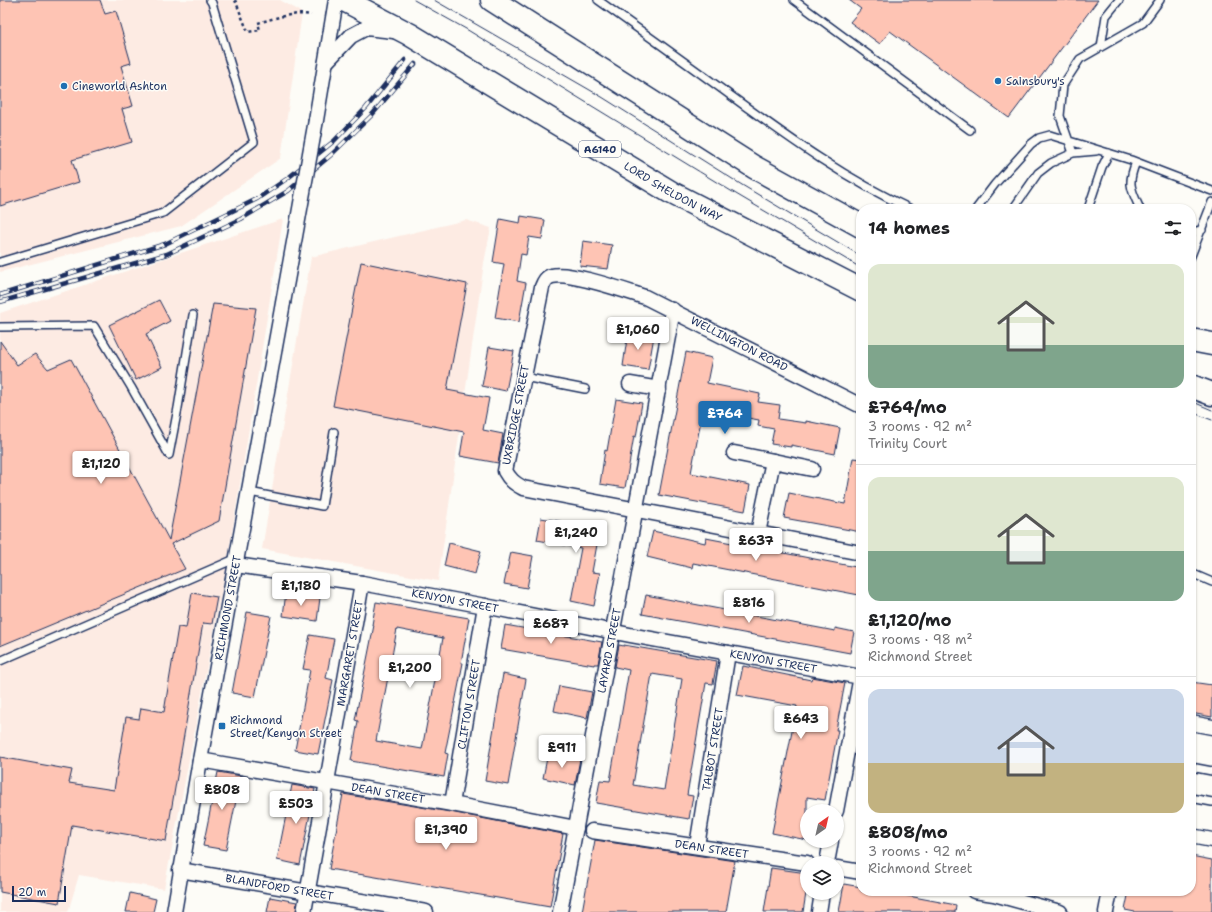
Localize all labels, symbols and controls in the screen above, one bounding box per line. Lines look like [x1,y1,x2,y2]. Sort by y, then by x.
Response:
place label: Sainsbury's [1006,74,1065,89]
marker: Sainsbury's [993,76,1003,86]
place label: Cineworld Ashton [72,79,167,94]
marker: Cineworld Ashton [59,81,69,91]
road number: A6140 [579,141,621,157]
street label: LORD SHELDON WAY [621,158,725,225]
text: 14 homes [868,217,950,239]
icon: filters [1162,217,1184,239]
icon: home [990,290,1062,362]
street label: WELLINGTON ROAD [688,313,790,375]
pin: £1,060 [605,317,671,351]
text: £1,060 [616,321,660,338]
street label: UXBRIDGE STREET [499,363,533,466]
text: £764/mo [868,396,947,418]
pin: £764 [701,401,749,435]
text: £764 [707,405,743,422]
text: 3 rooms · 92 m² [868,418,972,435]
text: Trinity Court [868,435,947,452]
pin: £1,120 [68,451,134,485]
text: £1,120 [81,455,121,472]
icon: home [990,503,1062,575]
pin: £1,240 [543,520,609,554]
text: £1,240 [554,524,598,541]
pin: £637 [732,528,780,562]
text: £637 [738,532,774,549]
street label: RICHMOND STREET [211,554,245,661]
pin: £1,180 [268,573,334,607]
text: £1,180 [281,577,321,594]
street label: KENYON STREET [410,585,500,616]
pin: £816 [725,590,773,624]
text: £816 [733,594,765,611]
street label: MARGARET STREET [333,598,366,707]
street label: LAYARD STREET [594,607,624,694]
text: £1,120/mo [868,609,952,631]
pin: £687 [527,611,575,645]
text: £687 [533,615,569,632]
text: 3 rooms · 98 m² [868,631,972,648]
street label: KENYON STREET [729,646,818,676]
text: Richmond Street [868,648,973,665]
pin: £1,200 [377,655,443,689]
street label: CLIFTON STREET [454,658,484,751]
text: £1,200 [388,659,432,676]
street label: TALBOT STREET [698,706,727,792]
pin: £643 [777,706,825,740]
text: £643 [783,710,819,727]
place label: Richmond Street/Kenyon Street [230,713,342,741]
icon: home [990,715,1062,787]
marker: Richmond Street/Kenyon Street [217,721,227,731]
pin: £911 [538,735,586,769]
text: £911 [548,739,577,756]
pin: £808 [198,777,246,811]
street label: DEAN STREET [350,779,426,807]
text: £808 [204,781,240,798]
pin: £503 [272,791,320,825]
text: £503 [279,795,313,812]
north arrow [800,804,844,848]
map controls [800,804,844,900]
pin: £1,390 [413,817,479,851]
text: £1,390 [424,821,468,838]
text: £808/mo [868,821,948,843]
street label: DEAN STREET [674,836,750,862]
text: 3 rooms · 92 m² [868,843,972,860]
button: layers [800,856,844,900]
text: Richmond Street [868,860,973,877]
street label: BLANDFORD STREET [225,870,335,904]
scale bar [12,884,66,903]
text: 20 m [18,885,46,900]

